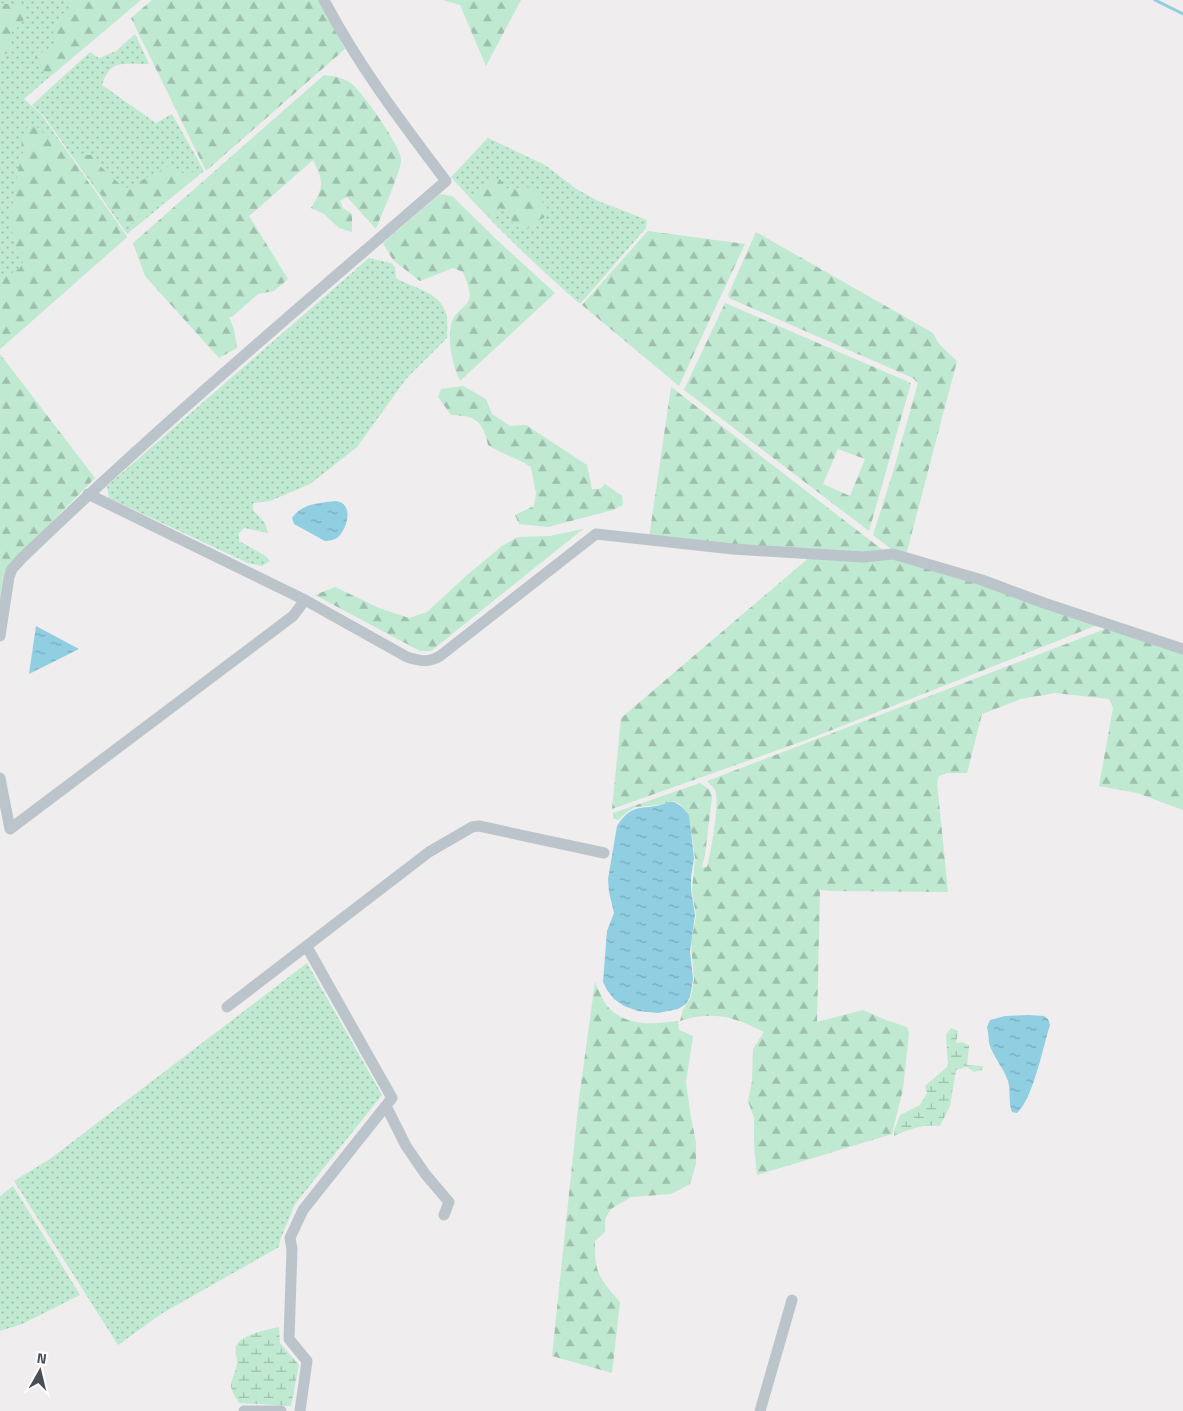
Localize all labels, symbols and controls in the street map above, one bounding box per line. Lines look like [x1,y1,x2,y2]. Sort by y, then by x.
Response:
north arrow [15,1346,65,1396]
text: N [36,1347,48,1369]

